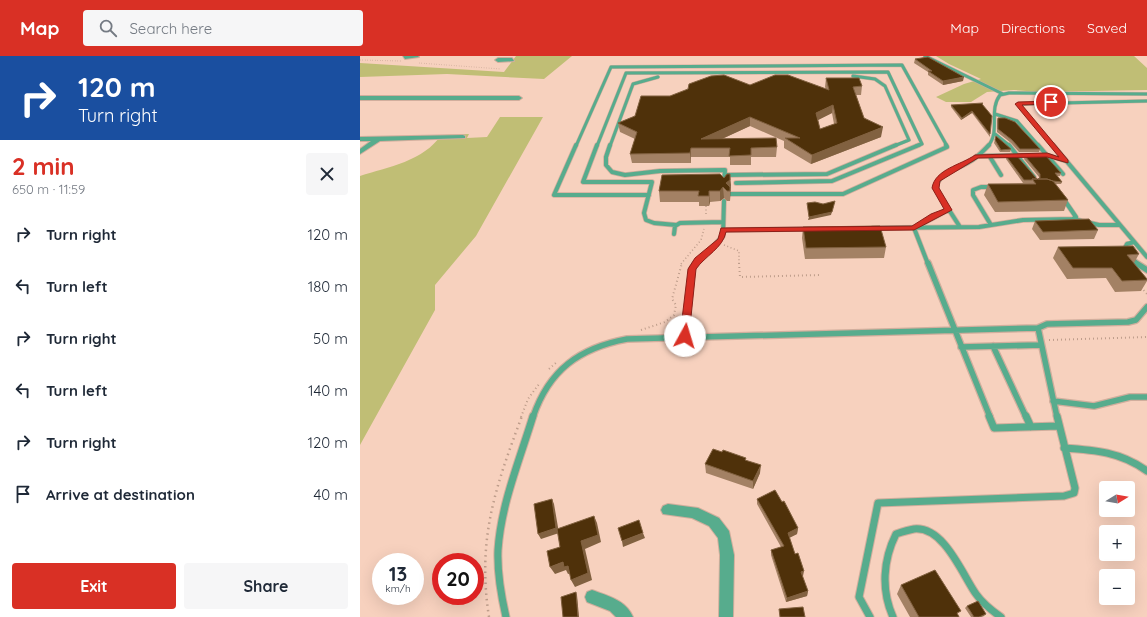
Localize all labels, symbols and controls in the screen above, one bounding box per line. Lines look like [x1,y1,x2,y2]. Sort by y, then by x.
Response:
search box [83,10,363,46]
text: Map [20,16,59,40]
icon: search [97,17,119,39]
text: Search here [129,19,212,38]
text: Map [950,19,979,37]
text: Directions [1001,19,1065,37]
text: Saved [1087,19,1127,37]
text: 120 m [78,69,156,104]
icon: right [12,72,64,124]
pin [1034,85,1068,119]
icon: arrive [1040,91,1062,113]
text: Turn right [78,104,158,127]
text: 2 min [12,151,74,181]
button: close [306,153,348,195]
text: 650 m · 11:59 [12,181,85,197]
icon: right [12,223,34,245]
text: Turn right [46,225,117,244]
text: 120 m [307,225,348,244]
icon: left [12,275,34,297]
text: Turn left [46,277,108,296]
text: 180 m [308,277,348,296]
position arrow [664,315,706,357]
icon: right [12,327,34,349]
text: Turn right [46,329,117,348]
text: 50 m [313,329,348,348]
icon: left [12,379,34,401]
text: Turn left [46,381,108,400]
text: 140 m [308,381,348,400]
icon: right [12,431,34,453]
text: Turn right [46,433,117,452]
text: 120 m [307,433,348,452]
north arrow [1099,481,1135,517]
map controls [1099,481,1135,605]
icon: arrive [12,483,34,505]
text: Arrive at destination [46,485,195,504]
text: 40 m [313,485,348,504]
button: + [1099,525,1135,561]
speed limit sign: 20 [432,553,484,605]
text: 13 [389,561,407,586]
button: Exit [12,563,176,609]
button: Share [184,563,348,609]
button: − [1099,569,1135,605]
text: km/h [385,582,411,595]

